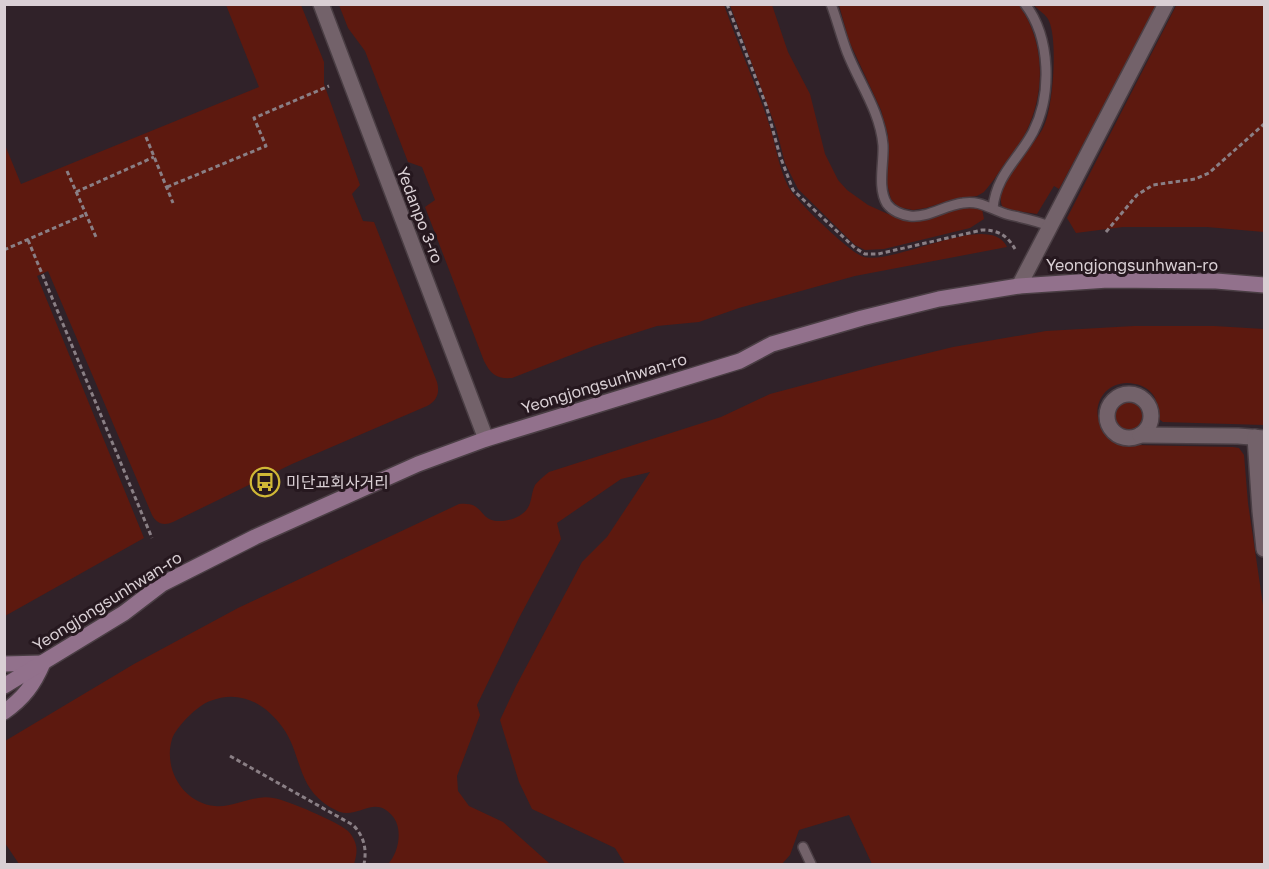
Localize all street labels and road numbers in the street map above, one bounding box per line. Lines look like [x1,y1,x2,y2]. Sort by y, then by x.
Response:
street label: Yedanpo 3-ro [392,164,448,266]
street label: Yeongjongsunhwan-ro [1046,255,1218,275]
street label: Yeongjongsunhwan-ro [519,348,689,418]
street label: Yeongjongsunhwan-ro [29,547,185,655]

